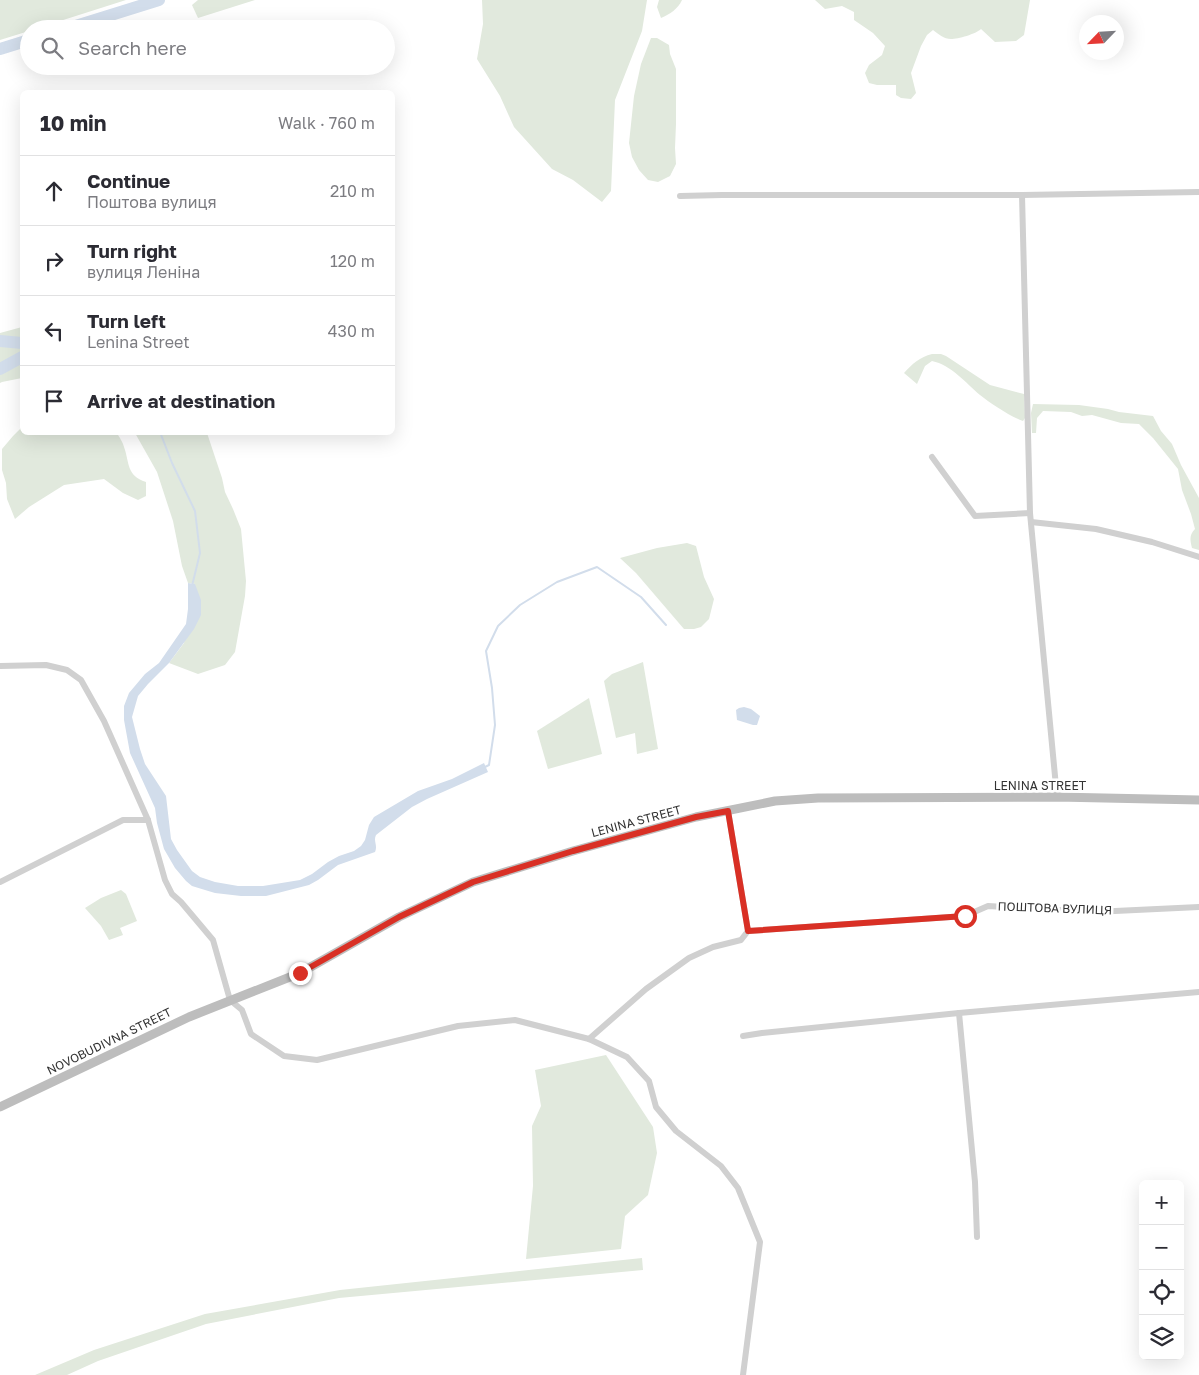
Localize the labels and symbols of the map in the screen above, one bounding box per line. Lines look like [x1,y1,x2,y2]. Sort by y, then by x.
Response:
north arrow [1079,15,1124,60]
street label: LENINA STREET [994,778,1087,793]
street label: LENINA STREET [589,802,683,840]
street label: ПОШТОВА ВУЛИЦЯ [997,899,1113,917]
route start [954,905,977,928]
route end [289,962,312,985]
street label: NOVOBUDIVNA STREET [44,1004,174,1078]

